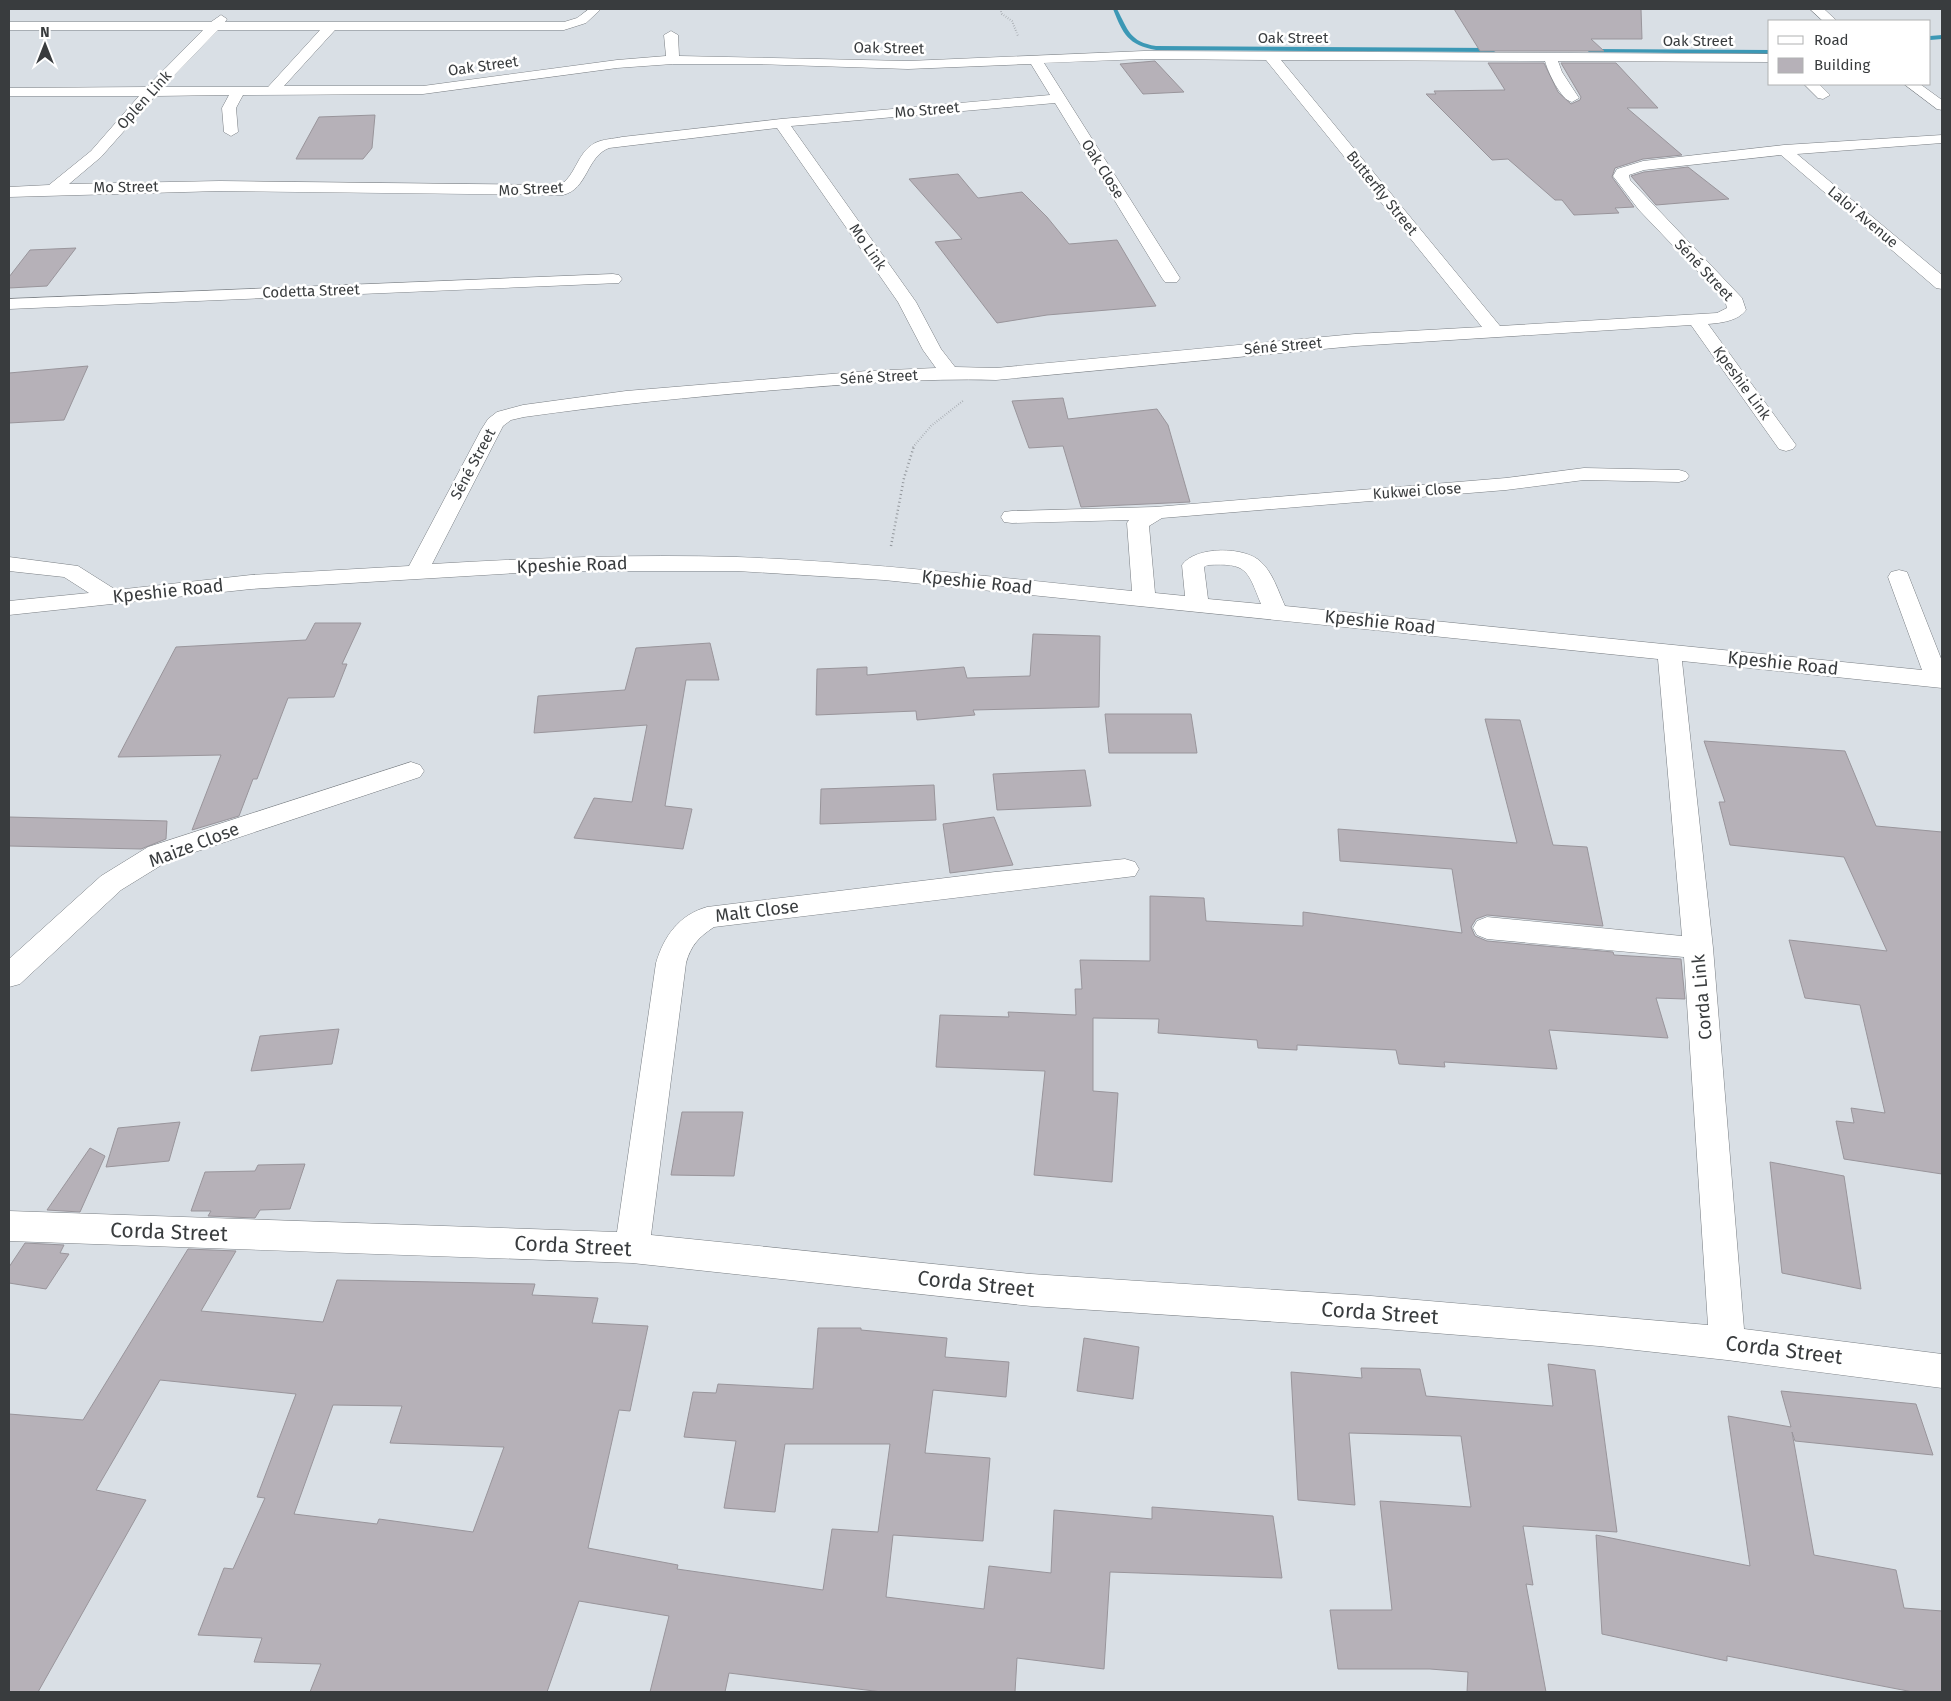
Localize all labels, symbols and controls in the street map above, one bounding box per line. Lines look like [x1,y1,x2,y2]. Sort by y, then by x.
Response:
north arrow [20,20,70,70]
legend [1768,20,1931,85]
text: N [40,24,50,41]
street label: Oak Street [1258,29,1329,47]
text: Road [1814,31,1849,49]
street label: Oak Street [1663,32,1734,50]
street label: Oak Street [853,38,925,58]
street label: Oak Street [447,52,520,80]
text: Building [1814,56,1870,74]
street label: Oplen Link [113,67,175,133]
street label: Mo Street [894,98,961,122]
street label: Oak Close [1078,136,1128,202]
street label: Butterfly Street [1343,147,1422,239]
street label: Mo Street [93,177,159,197]
street label: Mo Street [498,178,565,200]
street label: Laloi Avenue [1824,182,1902,252]
street label: Mo Link [846,220,891,274]
street label: Séné Street [1671,235,1738,305]
street label: Codetta Street [262,280,361,302]
street label: Séné Street [1243,334,1323,358]
street label: Kpeshie Link [1709,343,1775,423]
street label: Séné Street [840,366,919,388]
street label: Séné Street [447,425,500,503]
street label: Kukwei Close [1372,479,1462,503]
street label: Kpeshie Road [516,552,628,578]
street label: Kpeshie Road [921,565,1033,599]
street label: Kpeshie Road [112,574,224,608]
street label: Kpeshie Road [1324,605,1436,639]
street label: Kpeshie Road [1727,646,1839,680]
street label: Maize Close [146,818,242,872]
street label: Malt Close [714,895,800,927]
street label: Corda Link [1687,953,1717,1041]
street label: Corda Street [110,1217,229,1247]
street label: Corda Street [514,1230,633,1262]
street label: Corda Street [916,1265,1036,1303]
street label: Corda Street [1320,1296,1440,1330]
street label: Corda Street [1724,1330,1844,1370]

